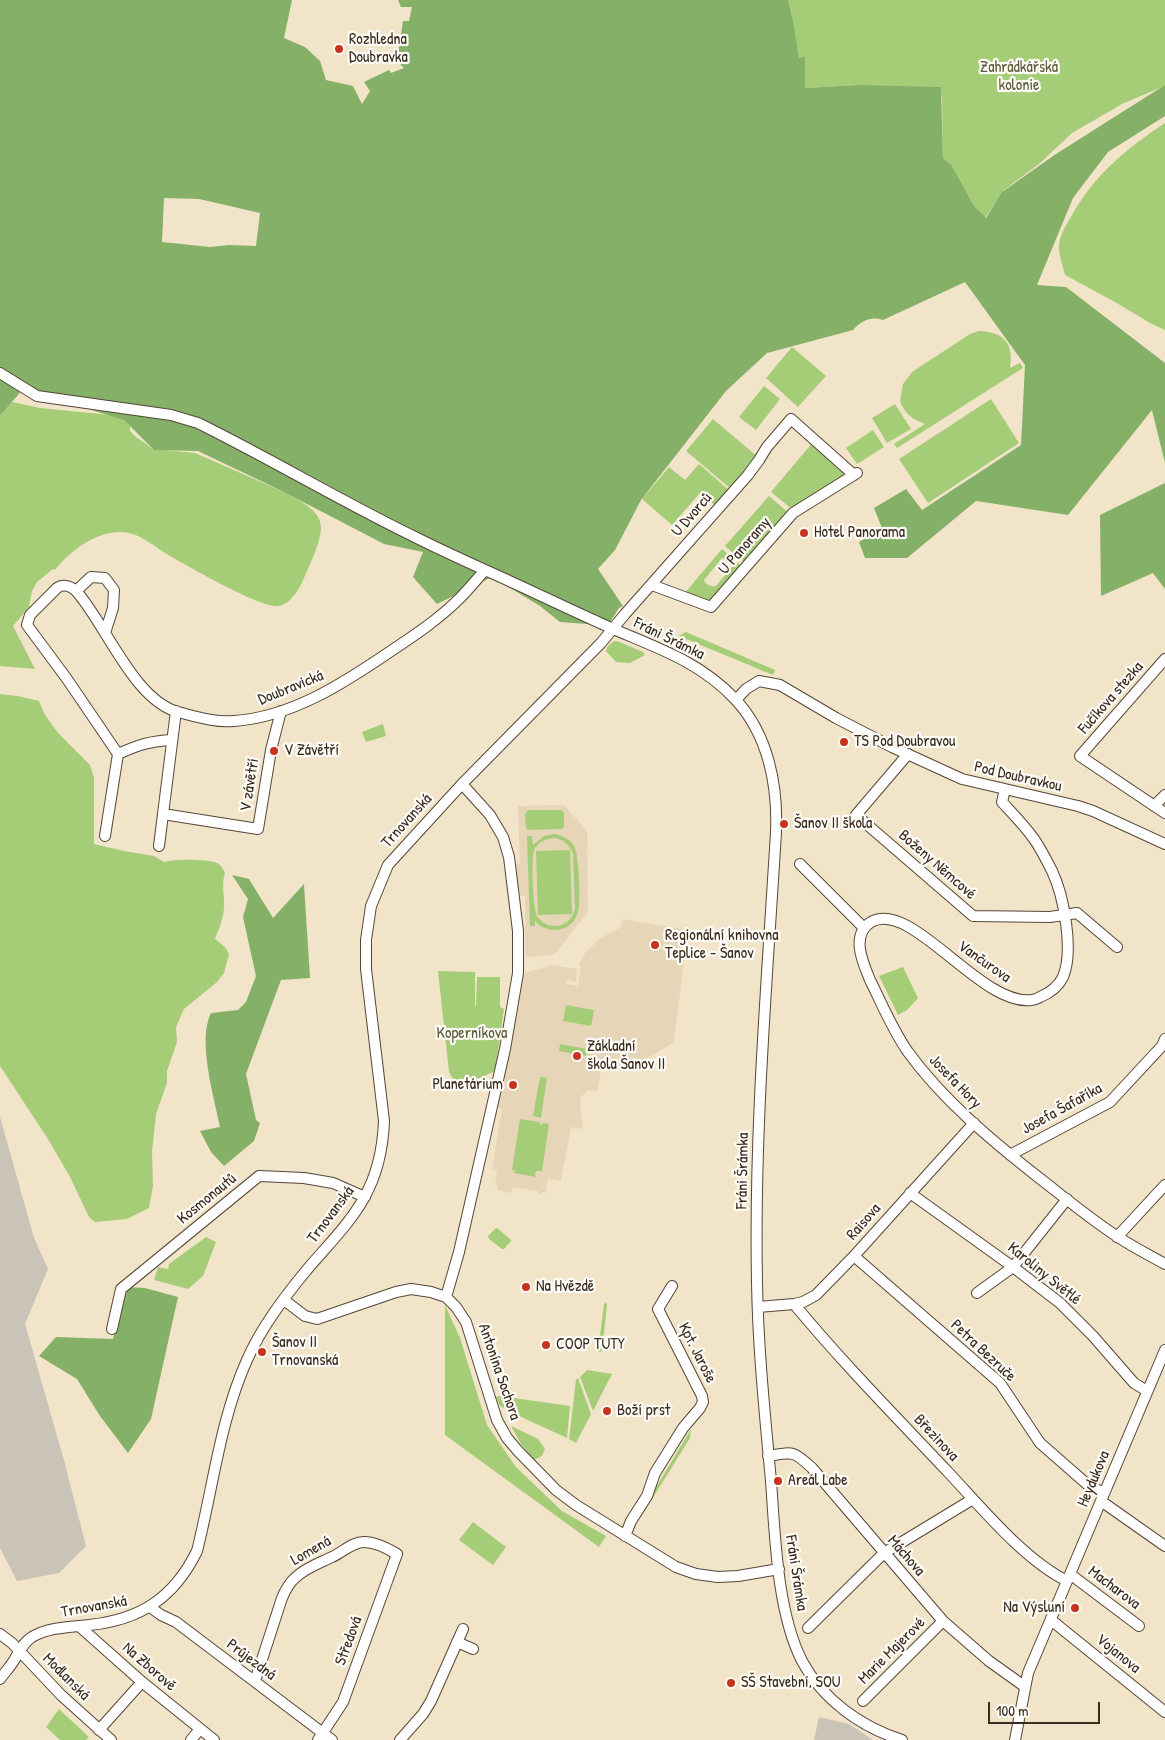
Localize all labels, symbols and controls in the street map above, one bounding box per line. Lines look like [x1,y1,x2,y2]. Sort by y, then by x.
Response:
place label: Rozhledna Doubravka [349,30,408,68]
marker: Rozhledna Doubravka [333,43,345,55]
park label: Zahrádkářská kolonie [980,58,1058,96]
street label: U Dvorců [668,489,716,541]
street label: U Panoramy [715,513,775,579]
place label: Hotel Panorama [814,523,905,543]
marker: Hotel Panorama [798,527,810,539]
street label: Fráni Šrámka [630,614,708,664]
street label: Fučíkova stezka [1074,658,1148,738]
street label: Doubravická [256,666,326,710]
place label: TS Pod Doubravou [854,732,955,752]
marker: TS Pod Doubravou [838,736,850,748]
place label: V Závětří [284,741,339,761]
marker: V Závětří [268,745,280,757]
street label: V závětří [236,757,264,813]
street label: Pod Doubravkou [972,758,1064,796]
street label: Trnovanská [378,790,436,852]
place label: Šanov II škola [794,814,872,834]
marker: Šanov II škola [778,818,790,830]
street label: Boženy Němcové [894,826,980,904]
place label: Regionální knihovna Teplice - Šanov [665,926,779,964]
street label: Vančurova [954,937,1014,987]
marker: Regionální knihovna Teplice - Šanov [649,939,661,951]
park label: Koperníkova [437,1024,507,1044]
place label: Základní škola Šanov II [587,1037,665,1075]
marker: Základní škola Šanov II [571,1050,583,1062]
street label: Josefa Hory [925,1051,985,1113]
place label: Planetárium [432,1075,503,1095]
marker: Planetárium [507,1079,519,1091]
street label: Josefa Šafaříka [1018,1079,1106,1139]
street label: Fráni Šrámka [733,1133,753,1209]
street label: Kosmonautů [174,1169,240,1229]
street label: Trnovanská [303,1183,359,1247]
street label: Raisova [843,1200,885,1244]
street label: Karoliny Světlé [1003,1239,1085,1309]
place label: Na Hvězdě [536,1277,594,1297]
marker: Na Hvězdě [520,1281,532,1293]
street label: Petra Bezruče [946,1316,1020,1386]
street label: Kpt. Jaroše [674,1320,720,1386]
street label: Antonína Sochora [474,1321,524,1423]
place label: Šanov II Trnovanská [272,1333,338,1371]
place label: COOP TUTY [556,1335,625,1355]
marker: COOP TUTY [540,1339,552,1351]
marker: Šanov II Trnovanská [256,1346,268,1358]
place label: Boží prst [617,1401,670,1421]
marker: Boží prst [601,1405,613,1417]
street label: Březinova [909,1410,963,1466]
street label: Heydukova [1074,1448,1114,1510]
place label: Areál Labe [788,1471,848,1491]
marker: Areál Labe [772,1475,784,1487]
street label: Lomená [288,1532,334,1570]
street label: Máchova [883,1532,929,1580]
street label: Fráni Šrámka [781,1534,811,1612]
street label: Macharova [1084,1562,1144,1614]
street label: Trnovanská [60,1592,128,1622]
place label: Na Výsluní [1003,1598,1065,1618]
marker: Na Výsluní [1069,1602,1081,1614]
street label: Marie Majerové [854,1613,930,1689]
street label: Středová [331,1614,367,1668]
street label: Vojanova [1092,1630,1144,1678]
street label: Průjezdná [222,1635,280,1685]
street label: Na Zborově [118,1638,180,1696]
street label: Modlanská [38,1649,94,1705]
place label: SŠ Stavební, SOU [741,1673,841,1693]
marker: SŠ Stavební, SOU [725,1677,737,1689]
scale bar [990,1692,1102,1724]
text: 100 m [996,1700,1029,1721]

